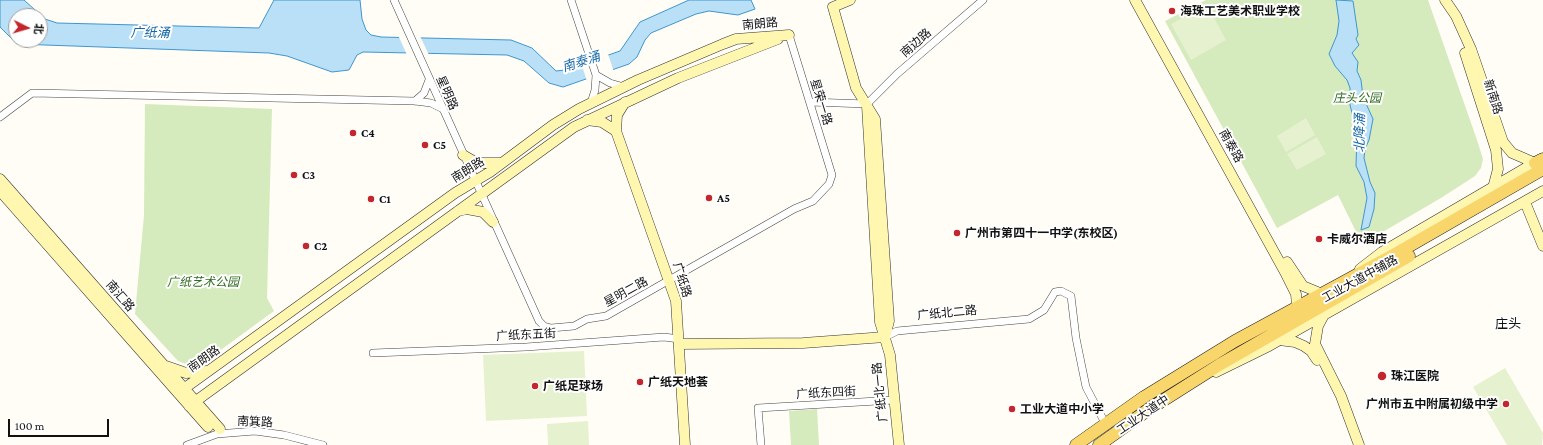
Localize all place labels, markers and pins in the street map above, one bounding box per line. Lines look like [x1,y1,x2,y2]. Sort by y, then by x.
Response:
place label: 海珠工艺美术职业学校 [1180,4,1300,18]
marker: 海珠工艺美术职业学校 [1167,6,1177,16]
place label: C4 [361,126,375,140]
marker: C4 [348,128,358,138]
place label: C5 [433,138,446,152]
marker: C5 [420,140,430,150]
place label: C3 [302,168,315,182]
marker: C3 [289,170,299,180]
place label: A5 [717,191,730,205]
place label: C1 [379,192,391,206]
marker: A5 [704,193,714,203]
marker: C1 [366,194,376,204]
place label: 广州市第四十一中学(东校区) [965,226,1118,240]
marker: 广州市第四十一中学(东校区) [952,228,962,238]
place label: 卡威尔酒店 [1327,232,1387,246]
marker: 卡威尔酒店 [1314,234,1324,244]
place label: C2 [314,239,327,253]
marker: C2 [301,241,311,251]
place label: 珠江医院 [1391,369,1439,383]
marker: 珠江医院 [1376,370,1388,382]
place label: 广纸天地荟 [648,375,708,389]
marker: 广纸天地荟 [635,377,645,387]
place label: 广纸足球场 [543,379,603,393]
marker: 广纸足球场 [530,381,540,391]
place label: 广州市五中附属初级中学 [1366,397,1498,411]
marker: 广州市五中附属初级中学 [1501,399,1511,409]
place label: 工业大道中小学 [1020,402,1104,416]
marker: 工业大道中小学 [1007,404,1017,414]

